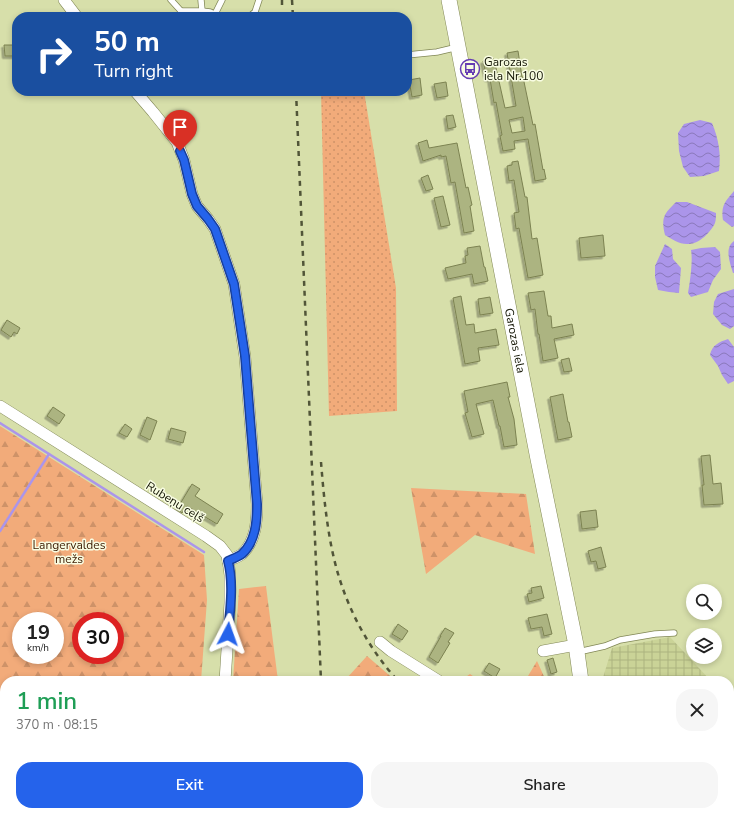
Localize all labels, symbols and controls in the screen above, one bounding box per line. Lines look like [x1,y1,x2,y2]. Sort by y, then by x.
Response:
text: 50 m [94,23,160,61]
icon: right [28,28,80,80]
place label: Garozas iela Nr.100 [484,54,543,84]
bus stop icon: Garozas iela Nr.100 [459,58,481,80]
text: Turn right [94,59,173,83]
pin [163,110,197,151]
icon: arrive [169,116,191,138]
street label: Garozas iela [501,307,529,374]
street label: Rubeņu ceļš [143,478,207,526]
park label: Langervaldes mežs [33,537,106,567]
map controls [686,584,722,664]
button: search [686,584,722,620]
speed limit sign: 30 [72,612,124,664]
position arrow [207,613,249,655]
text: 19 [26,619,50,646]
button: layers [686,628,722,664]
text: km/h [27,641,49,655]
text: 1 min [16,685,77,717]
button: close [676,689,718,731]
text: 370 m · 08:15 [16,716,98,734]
button: Exit [16,762,363,808]
button: Share [371,762,718,808]

